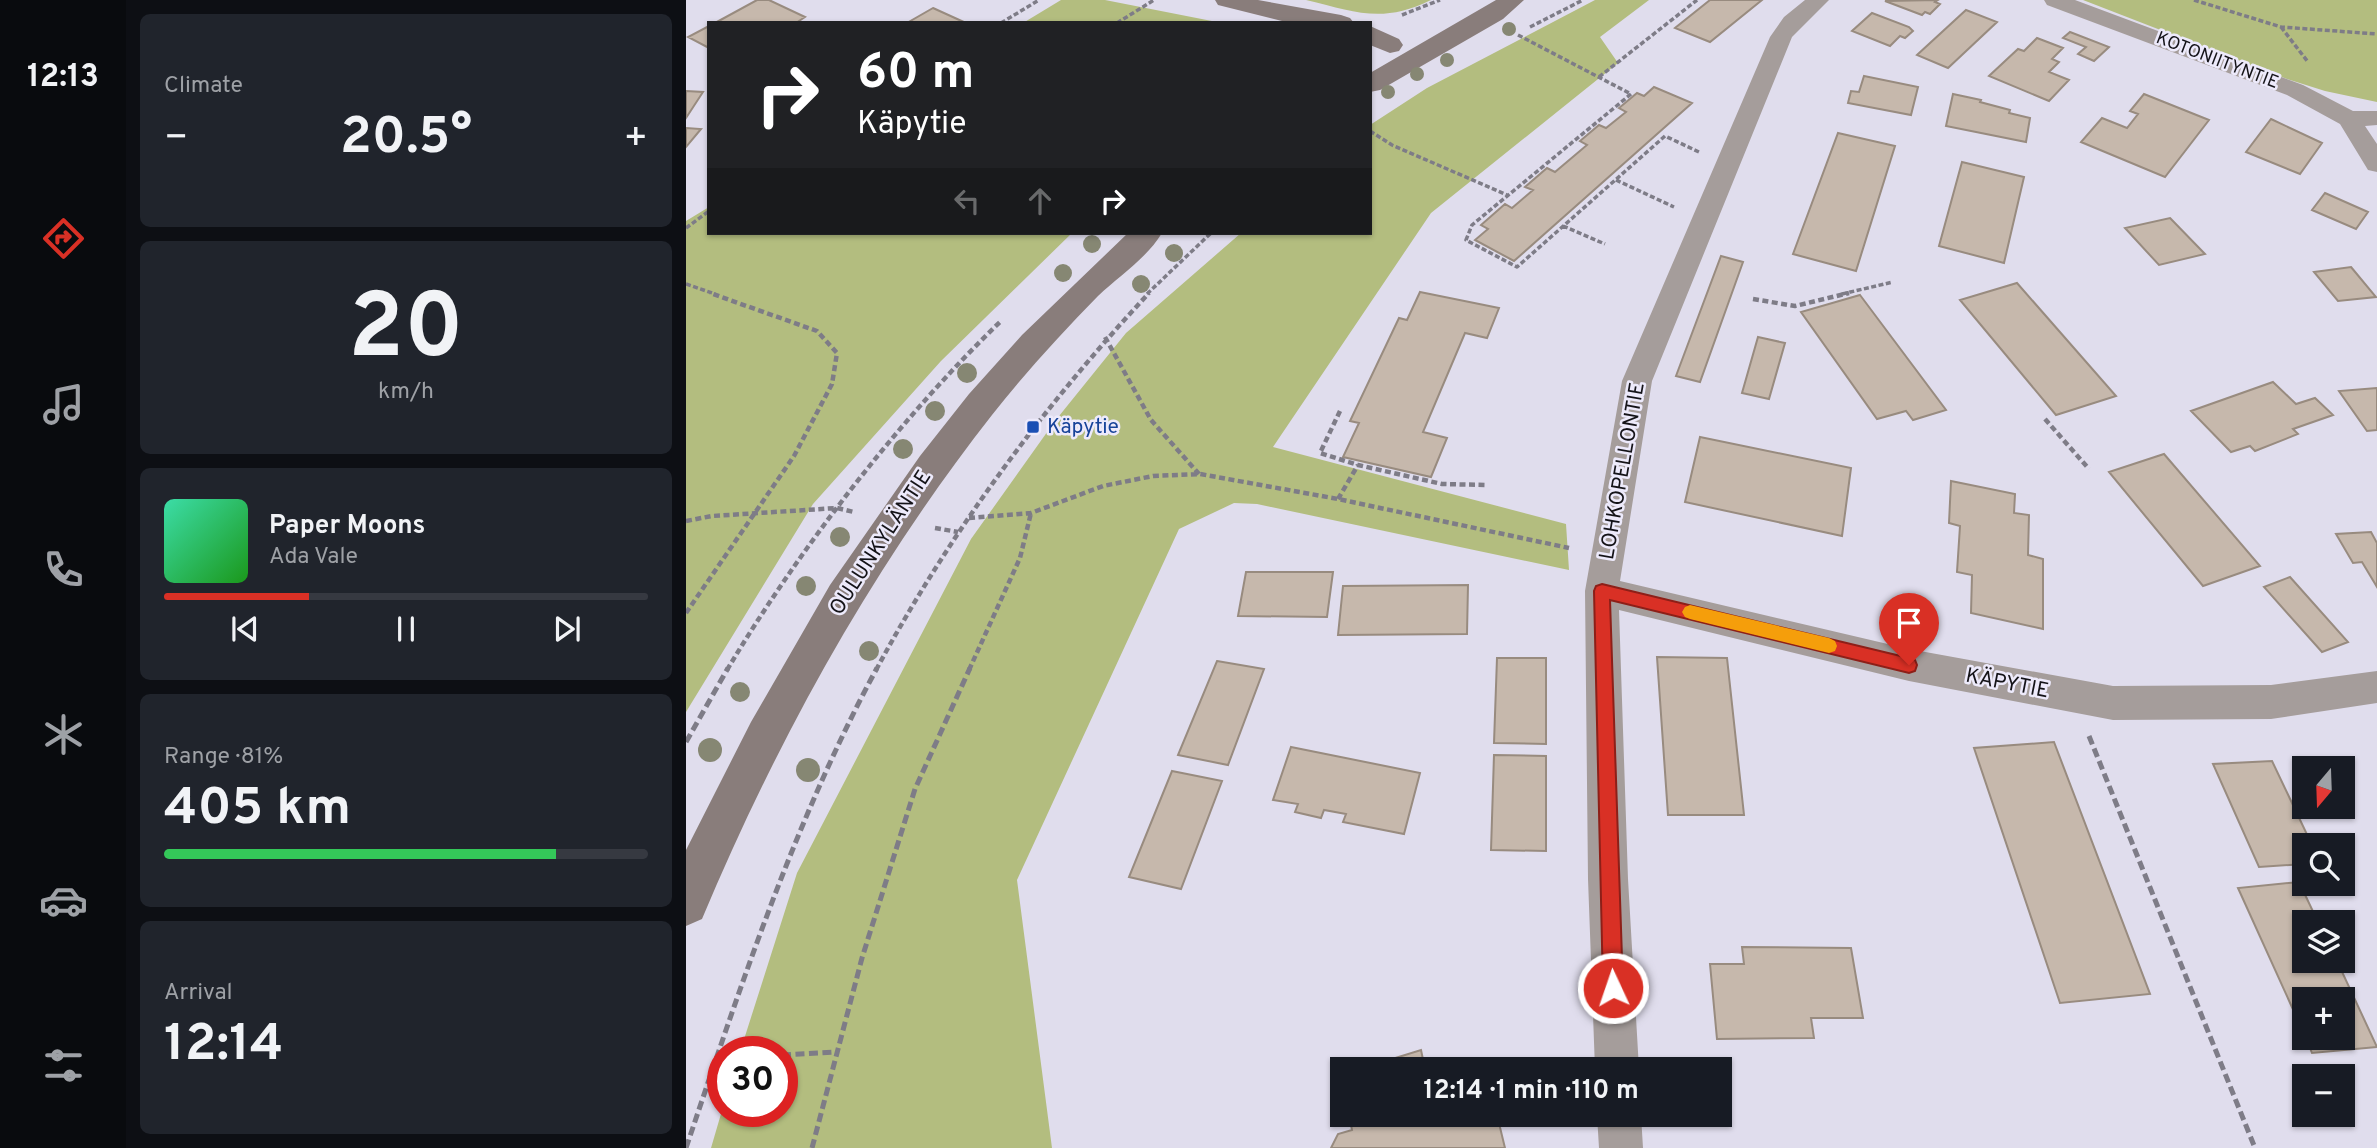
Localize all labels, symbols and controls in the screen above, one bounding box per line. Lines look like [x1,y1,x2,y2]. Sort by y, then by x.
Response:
street label: KOTONIITYNTIE [2152,27,2282,95]
text: 60 m [857,44,975,106]
icon: right [742,49,833,140]
text: 12:13 [27,58,99,98]
text: Climate [164,72,243,101]
text: Käpytie [857,105,966,145]
text: 20.5° [340,106,472,172]
text: − [164,115,189,164]
text: + [623,115,648,164]
icon: left [948,182,986,220]
icon: ahead [1021,182,1059,220]
icon: right [1094,182,1132,220]
icon: directions [39,214,88,263]
text: 20 [348,275,464,390]
text: km/h [378,378,434,407]
icon: music [39,380,88,429]
street label: LOHKOPELLONTIE [1594,380,1652,562]
place label: Käpytie [1047,414,1119,441]
marker: Käpytie [1025,419,1041,435]
street label: OULUNKYLÄNTIE [824,465,938,621]
text: Paper Moons [269,510,425,543]
text: Ada Vale [269,543,358,572]
icon: phone [39,545,88,594]
pin [1879,593,1939,665]
icon: arrive [1890,604,1928,642]
icon: previous [226,610,264,648]
icon: pause [387,610,425,648]
icon: next [548,610,586,648]
street label: KÄPYTIE [1963,663,2051,705]
icon: climate [39,710,88,759]
text: Range · 81% [164,743,283,772]
north arrow [2292,756,2356,819]
map controls [2292,756,2355,1127]
text: 405 km [164,777,351,843]
button: search [2292,833,2355,896]
icon: car [39,876,88,925]
button: layers [2292,910,2355,973]
position arrow [1576,951,1650,1025]
text: Arrival [164,979,233,1008]
button: + [2292,987,2355,1050]
text: 12:14 [164,1013,284,1079]
speed limit sign: 30 [707,1036,798,1127]
icon: filters [39,1041,88,1090]
button: − [2292,1064,2355,1127]
text: 12:14 · 1 min · 110 m [1423,1075,1639,1108]

